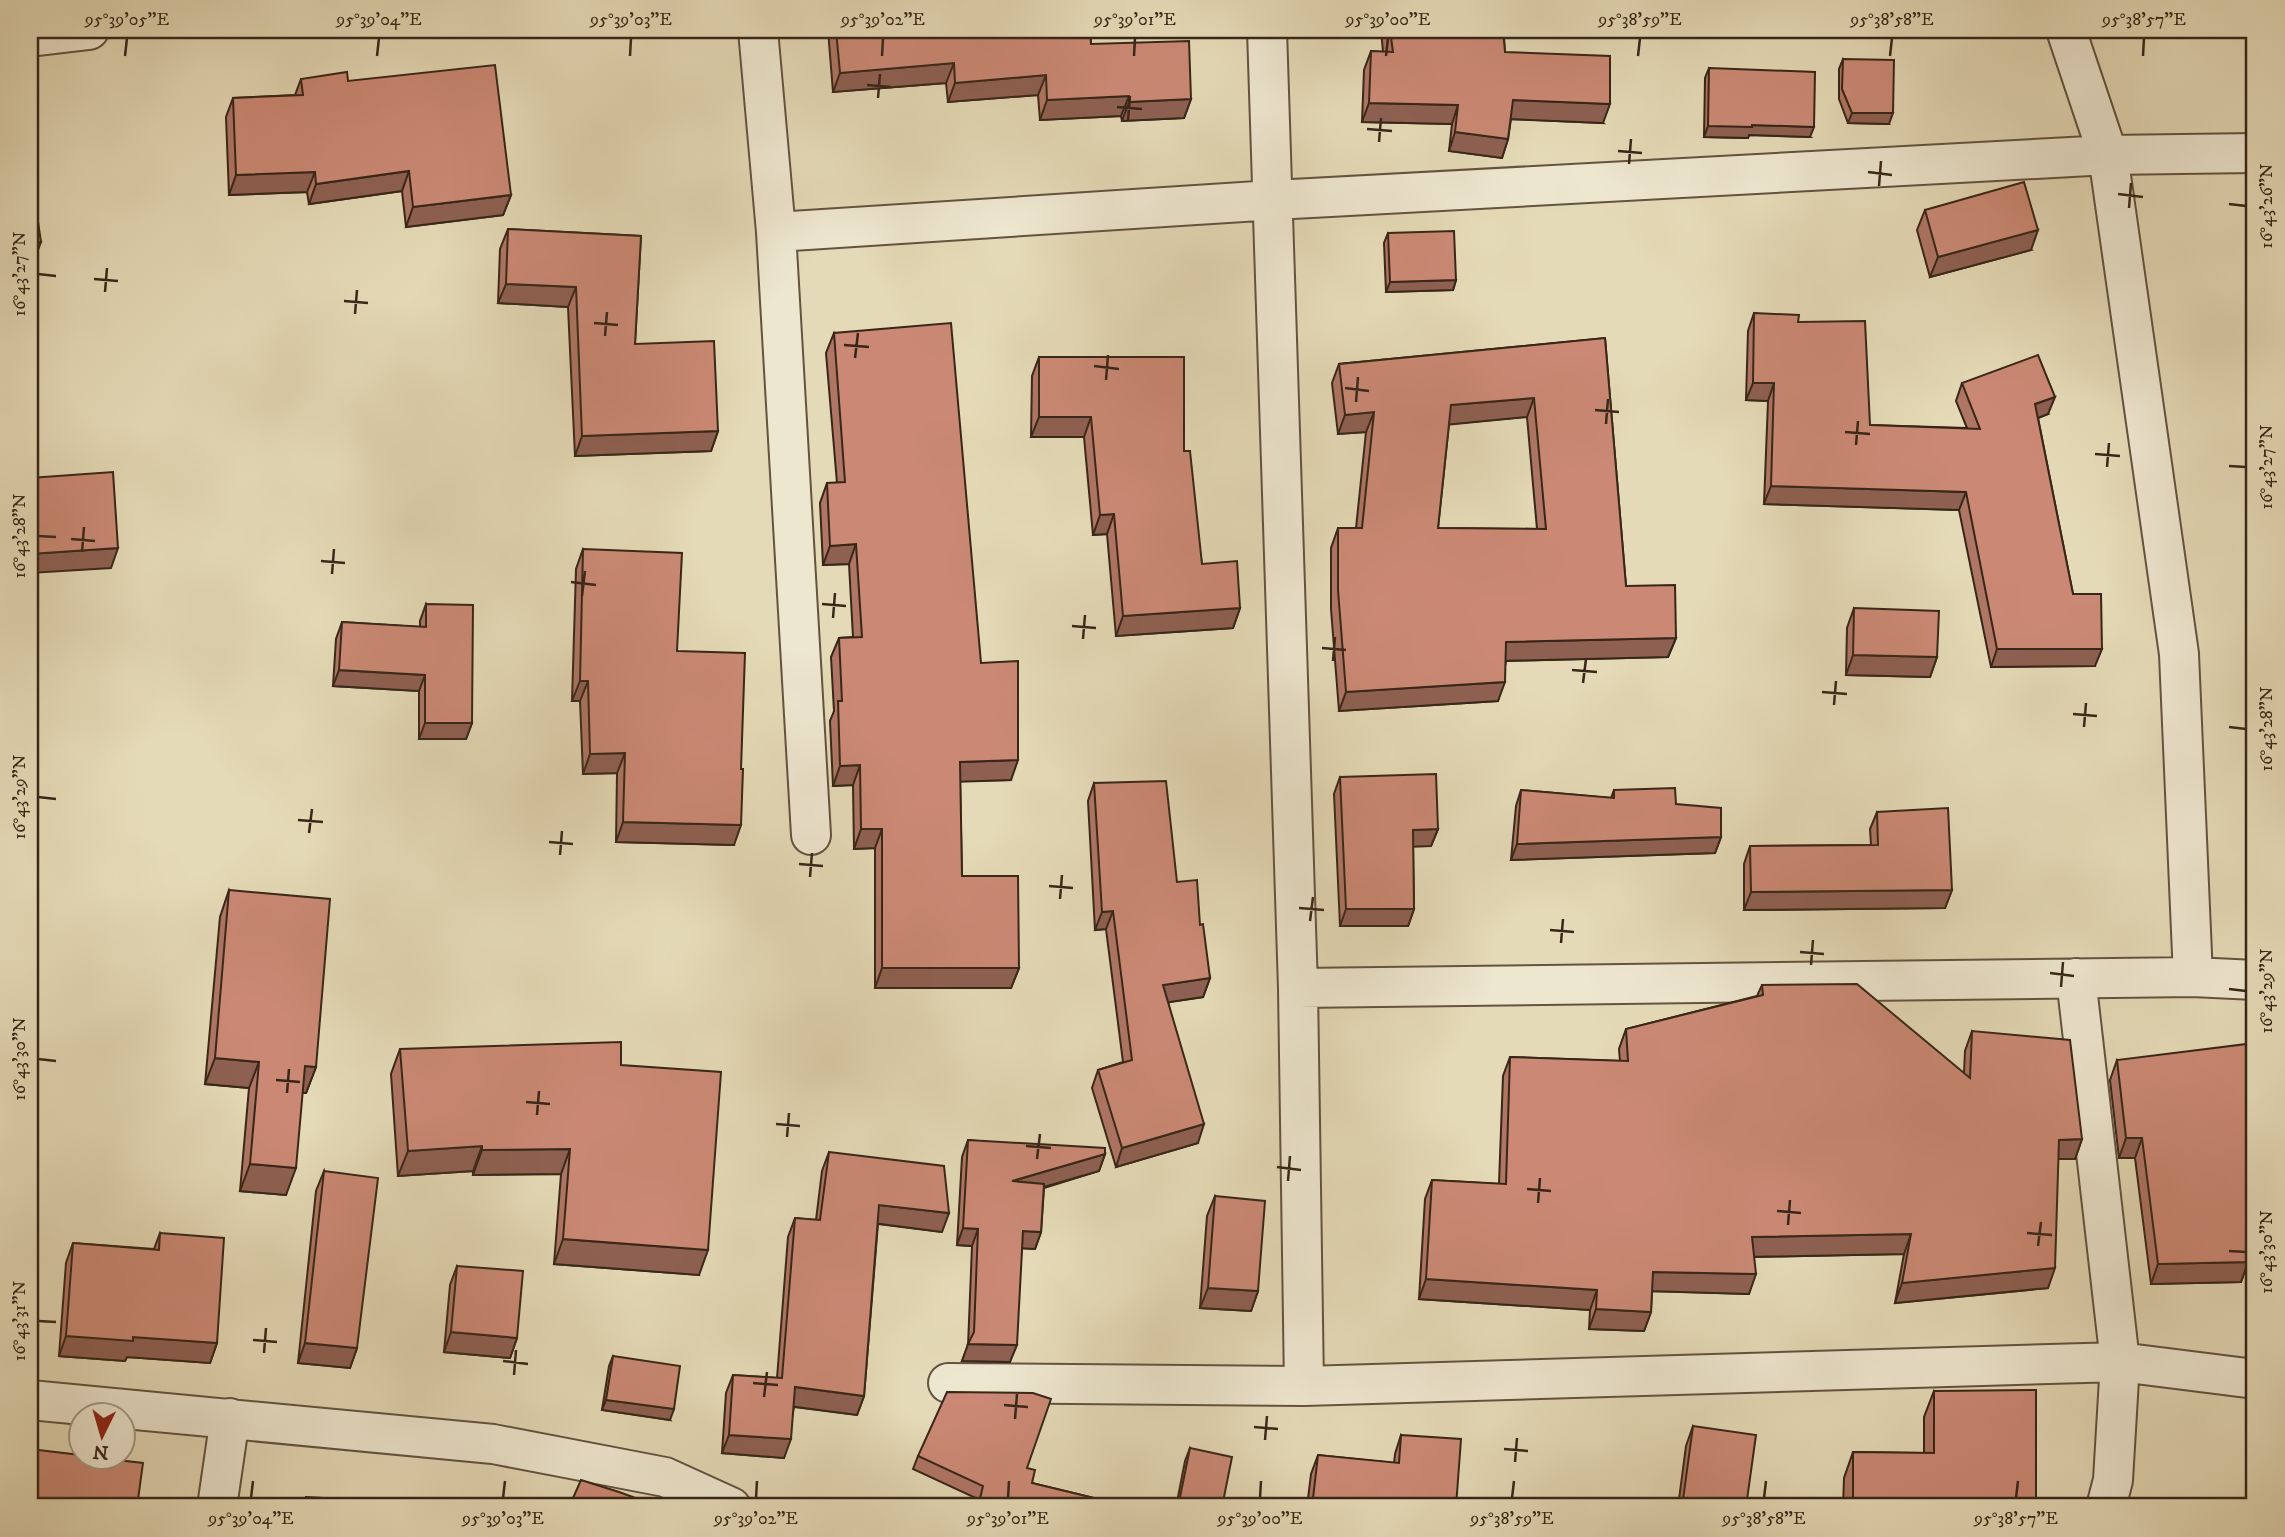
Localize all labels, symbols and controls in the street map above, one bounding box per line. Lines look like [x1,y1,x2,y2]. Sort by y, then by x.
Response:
text: 95°39'05"E [84,9,169,31]
text: 95°39'04"E [335,9,422,31]
text: 95°39'03"E [589,9,672,31]
text: 95°39'02"E [840,9,925,31]
text: 95°39'01"E [1093,9,1176,31]
text: 95°39'00"E [1344,9,1431,31]
text: 95°38'59"E [1597,9,1682,31]
text: 95°38'58"E [1849,9,1934,31]
text: 95°38'57"E [2101,9,2186,31]
text: 16°43'26"N [2256,163,2278,249]
text: 16°43'27"N [9,231,31,316]
text: 16°43'27"N [2256,424,2278,509]
text: 16°43'28"N [9,493,31,578]
text: 16°43'28"N [2256,686,2278,771]
text: 16°43'29"N [9,754,31,839]
text: 16°43'29"N [2256,948,2278,1033]
text: 16°43'30"N [9,1017,31,1101]
text: 16°43'30"N [2256,1210,2278,1294]
text: 16°43'31"N [9,1281,31,1361]
north arrow [66,1400,136,1470]
text: N [91,1439,109,1464]
text: 95°39'04"E [207,1508,294,1530]
text: 95°39'03"E [461,1508,544,1530]
text: 95°39'02"E [713,1508,798,1530]
text: 95°39'01"E [966,1508,1049,1530]
text: 95°39'00"E [1216,1508,1303,1530]
text: 95°38'59"E [1469,1508,1554,1530]
text: 95°38'58"E [1721,1508,1806,1530]
text: 95°38'57"E [1973,1508,2058,1530]

